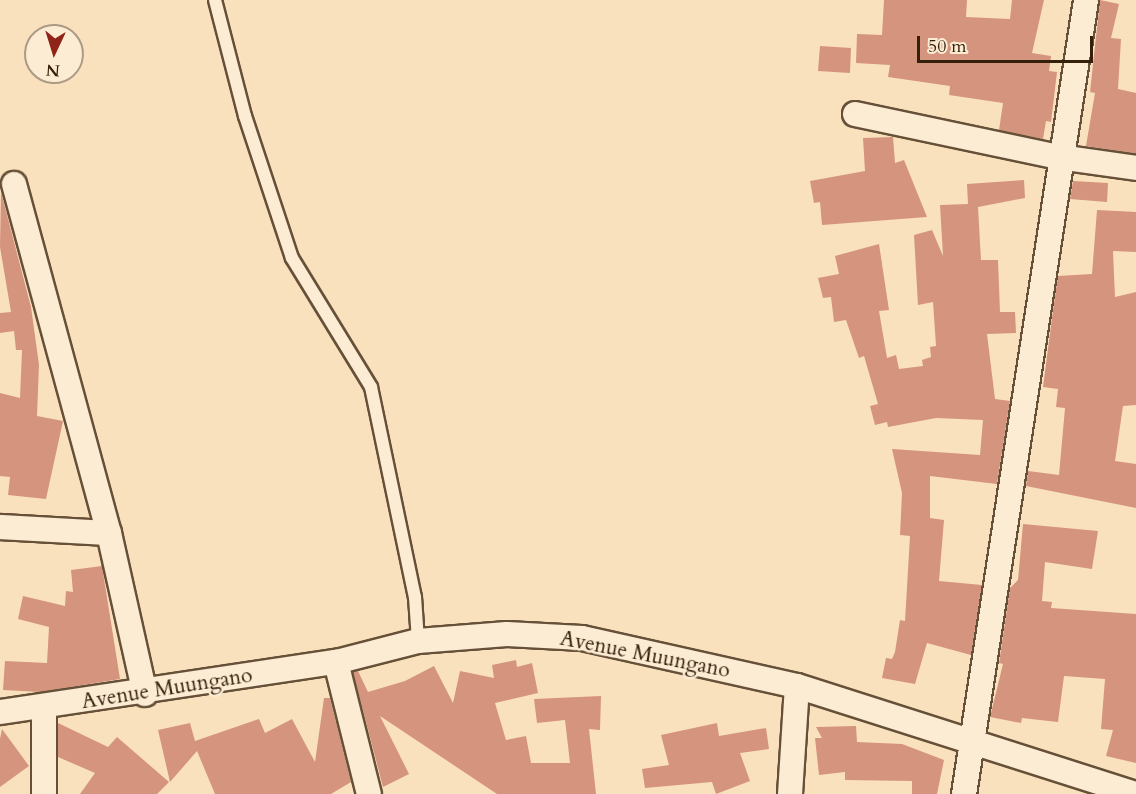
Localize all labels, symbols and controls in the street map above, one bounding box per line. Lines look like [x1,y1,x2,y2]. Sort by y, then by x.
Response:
north arrow [24,24,84,84]
scale bar [920,24,1096,62]
text: 50 m [928,34,967,59]
text: N [45,59,61,81]
street label: Avenue Muungano [558,626,732,684]
street label: Avenue Muungano [80,663,254,715]

